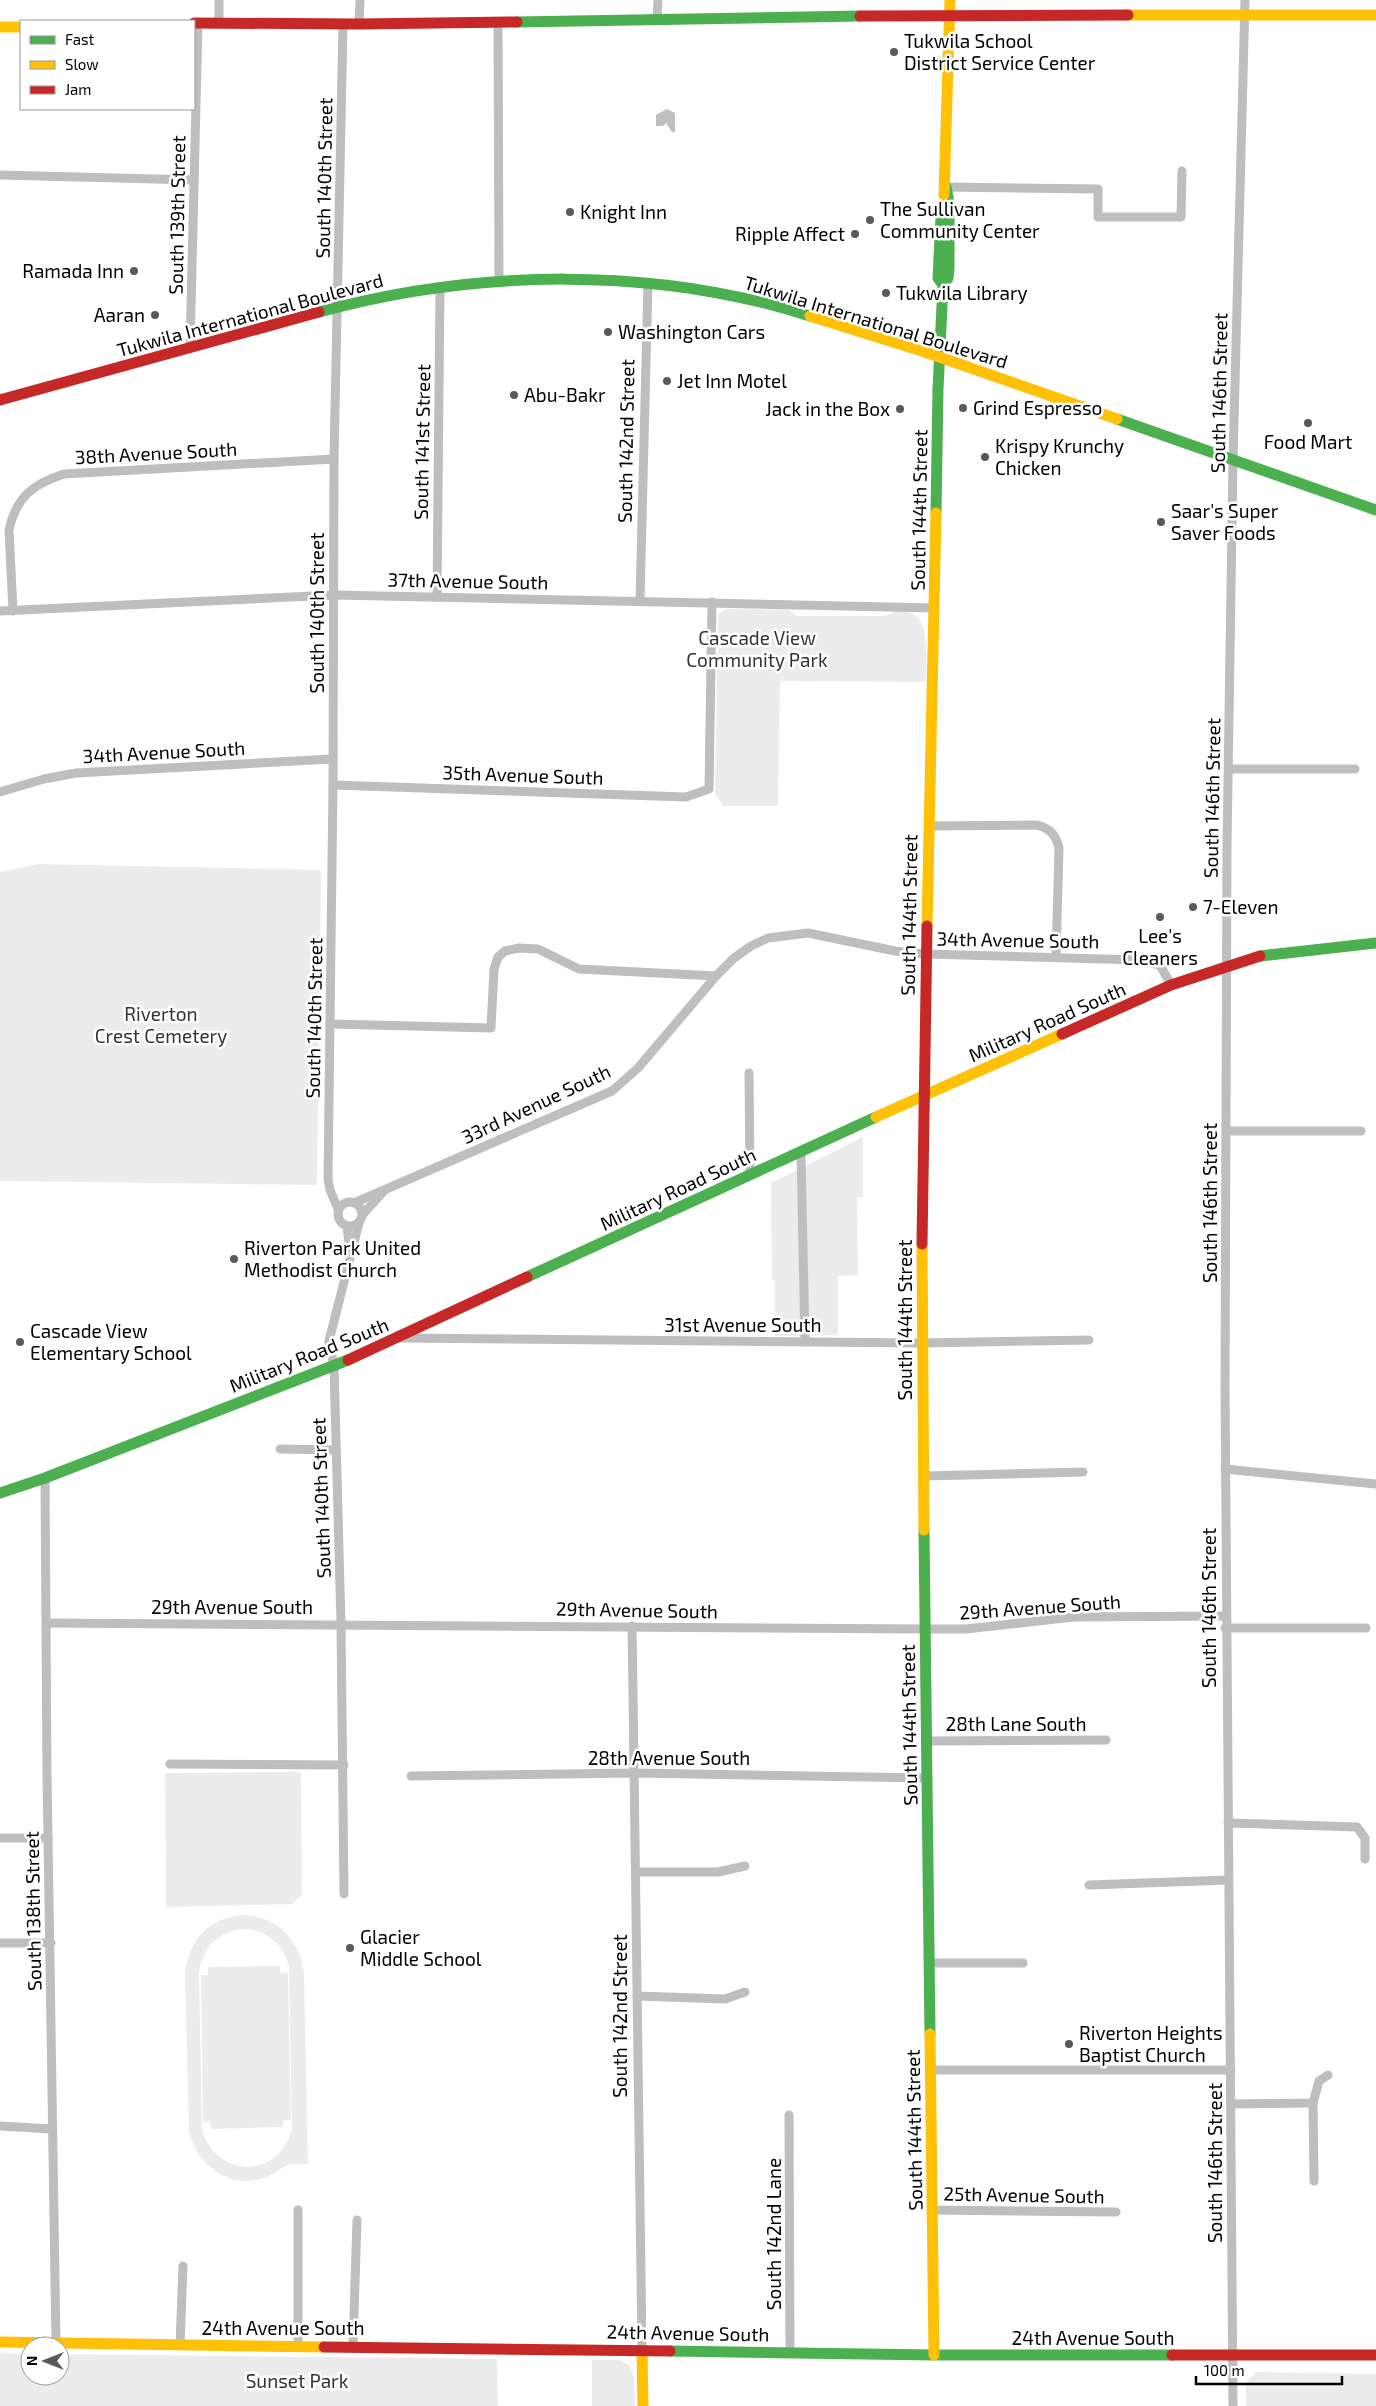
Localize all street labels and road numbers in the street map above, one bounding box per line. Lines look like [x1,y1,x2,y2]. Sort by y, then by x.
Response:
street label: South 140th Street [311,97,336,259]
street label: South 139th Street [164,135,189,295]
street label: Tukwila International Boulevard [114,268,385,361]
street label: Tukwila International Boulevard [741,270,1011,373]
street label: South 146th Street [1206,313,1231,473]
street label: South 142nd Street [613,359,638,523]
street label: South 141st Street [409,364,434,520]
street label: South 144th Street [906,429,931,591]
street label: 38th Avenue South [74,437,238,468]
street label: South 140th Street [305,533,328,693]
street label: 37th Avenue South [387,568,549,593]
street label: South 146th Street [1199,718,1224,878]
street label: 34th Avenue South [82,736,246,767]
street label: 35th Avenue South [442,760,604,789]
street label: South 144th Street [896,834,921,996]
street label: 34th Avenue South [936,927,1100,952]
street label: South 140th Street [301,937,326,1099]
street label: Military Road South [965,977,1129,1067]
street label: 33rd Avenue South [458,1059,614,1148]
street label: South 146th Street [1198,1123,1221,1283]
street label: Military Road South [596,1142,759,1235]
street label: South 144th Street [893,1239,916,1401]
street label: Military Road South [226,1312,392,1397]
street label: 31st Avenue South [664,1313,822,1336]
street label: South 140th Street [306,1417,335,1579]
street label: South 146th Street [1197,1528,1220,1688]
street label: 29th Avenue South [958,1589,1122,1624]
street label: 29th Avenue South [151,1595,313,1618]
street label: 29th Avenue South [556,1597,718,1622]
street label: South 144th Street [896,1644,921,1806]
street label: 28th Lane South [946,1712,1086,1735]
street label: 28th Avenue South [588,1746,750,1769]
street label: South 138th Street [20,1831,45,1991]
street label: South 142nd Street [608,1934,631,2098]
street label: South 144th Street [901,2049,926,2211]
street label: South 146th Street [1203,2083,1226,2243]
street label: South 142nd Lane [762,2158,785,2310]
street label: 25th Avenue South [943,2182,1105,2207]
street label: 24th Avenue South [202,2316,364,2339]
street label: 24th Avenue South [606,2320,770,2345]
street label: 24th Avenue South [1012,2326,1174,2349]

